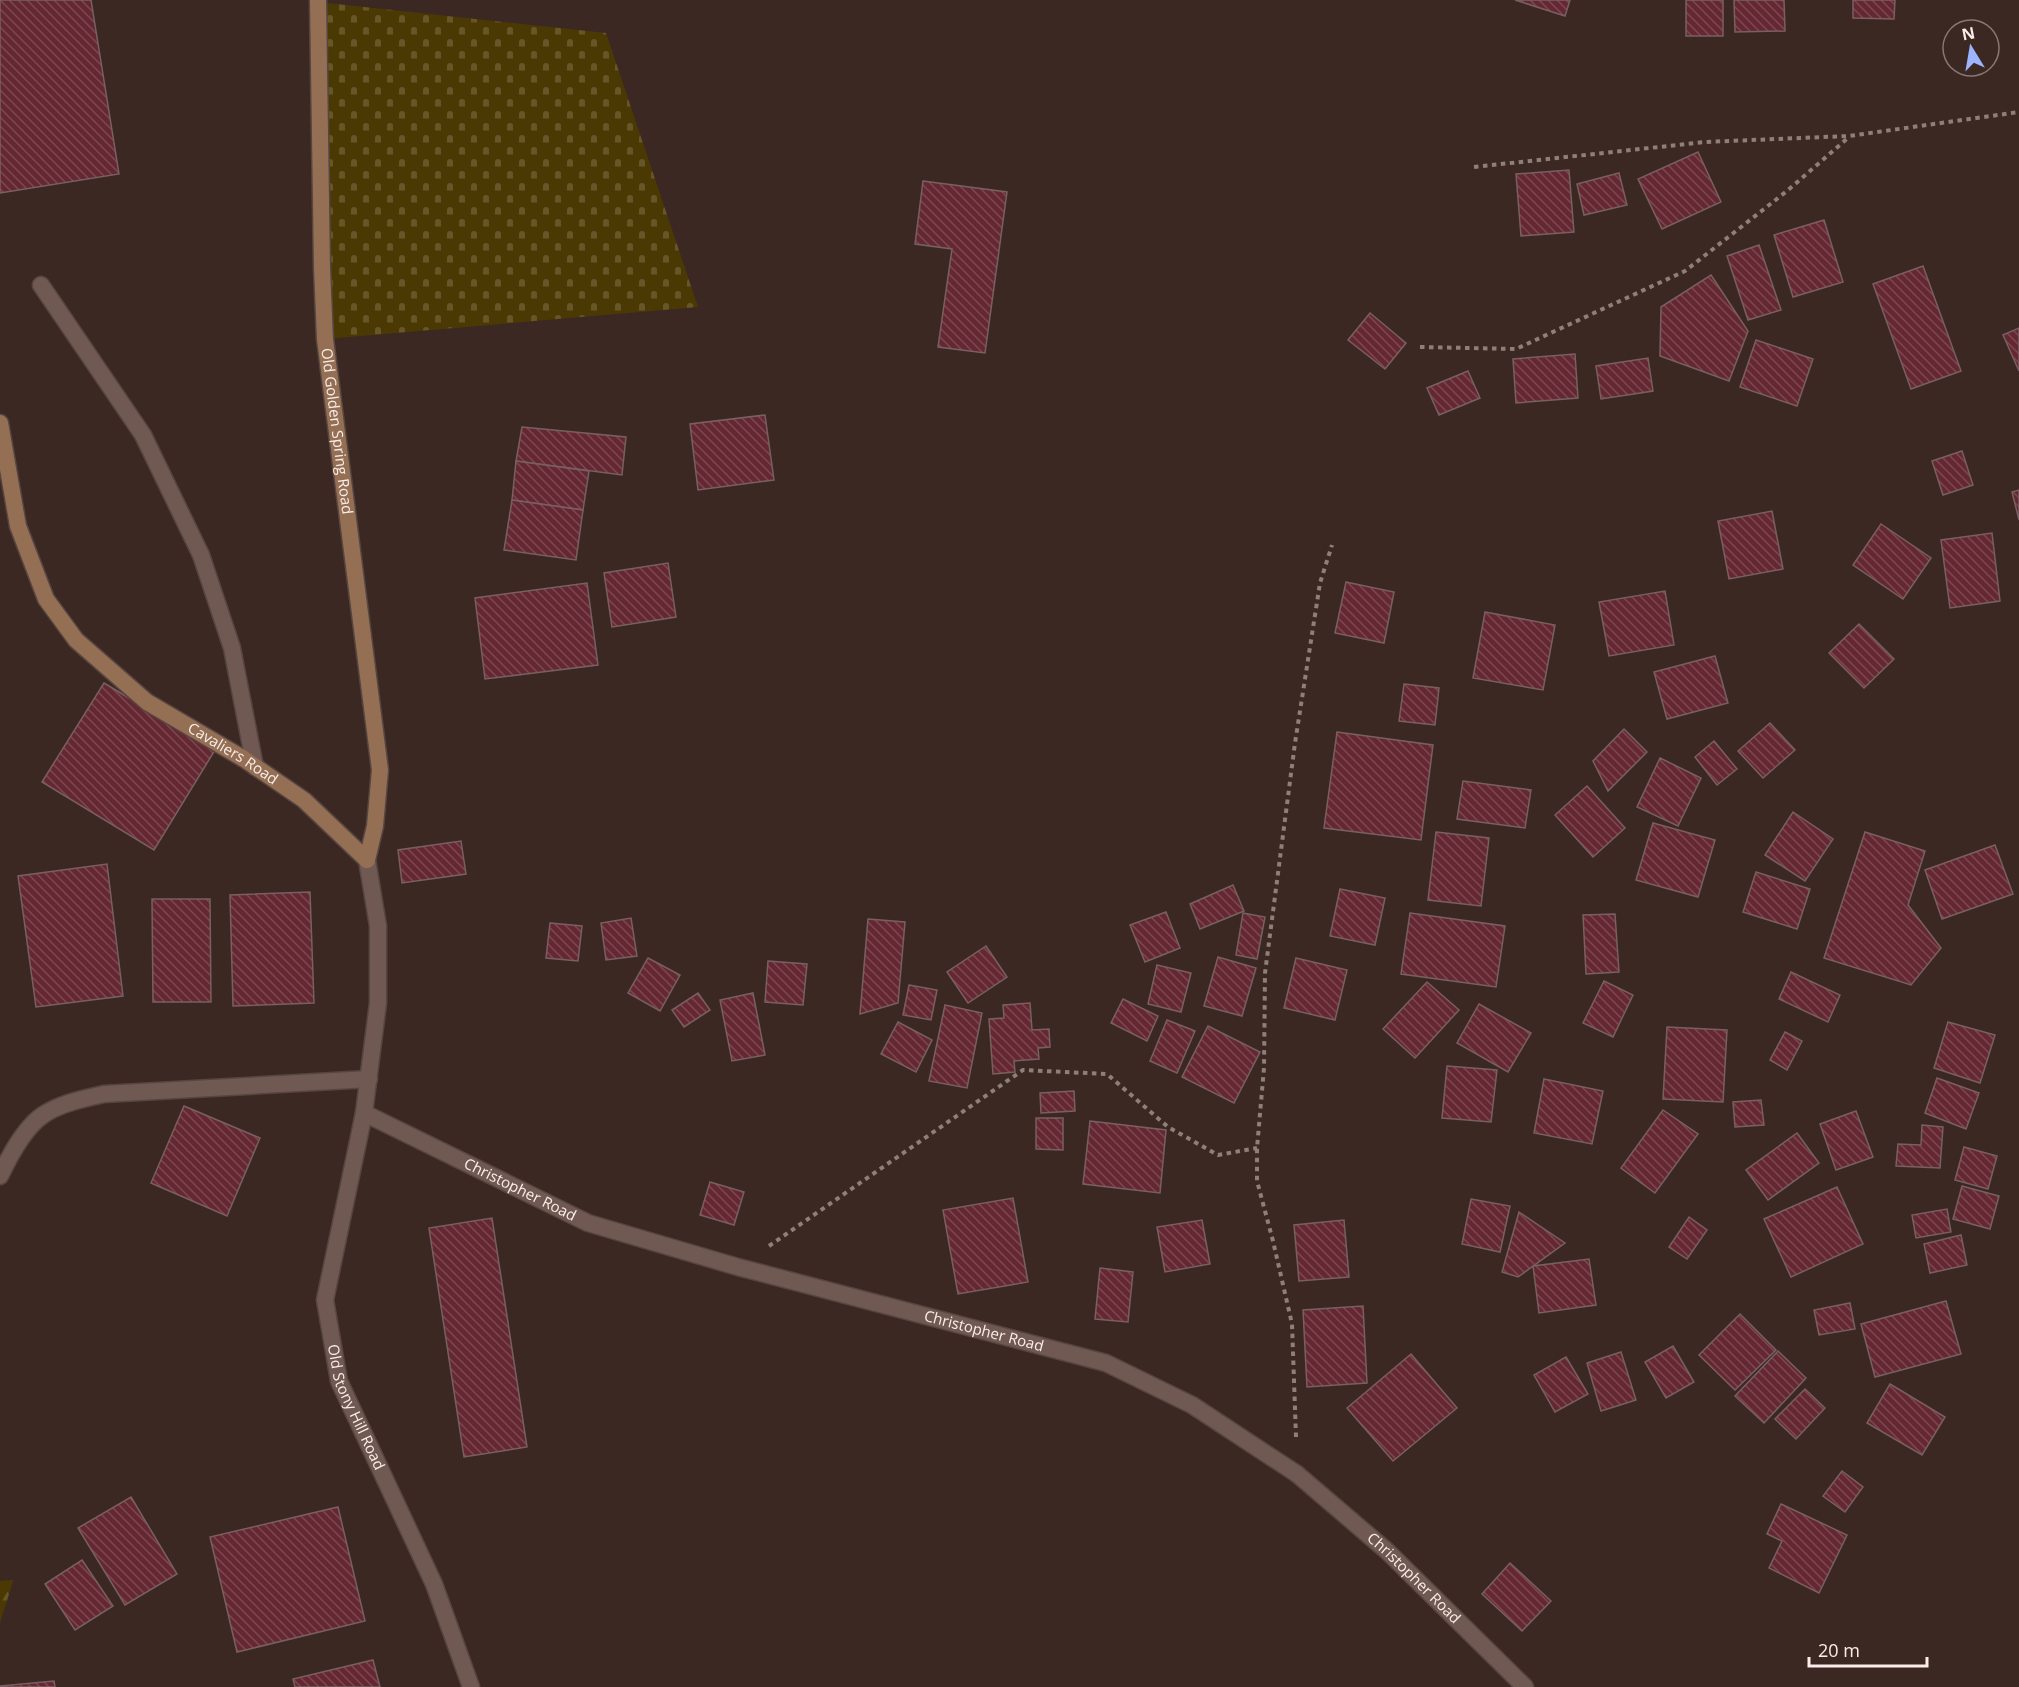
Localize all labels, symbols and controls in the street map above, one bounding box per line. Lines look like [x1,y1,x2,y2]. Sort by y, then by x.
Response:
north arrow [1941,18,2001,78]
text: N [1960,21,1977,45]
street label: Old Golden Spring Road [317,347,358,515]
street label: Cavaliers Road [185,717,282,788]
street label: Christopher Road [461,1153,580,1225]
street label: Christopher Road [922,1305,1046,1355]
street label: Old Stony Hill Road [324,1343,390,1473]
street label: Christopher Road [1363,1527,1466,1627]
scale bar [1809,1630,1928,1668]
text: 20 m [1818,1638,1860,1662]

